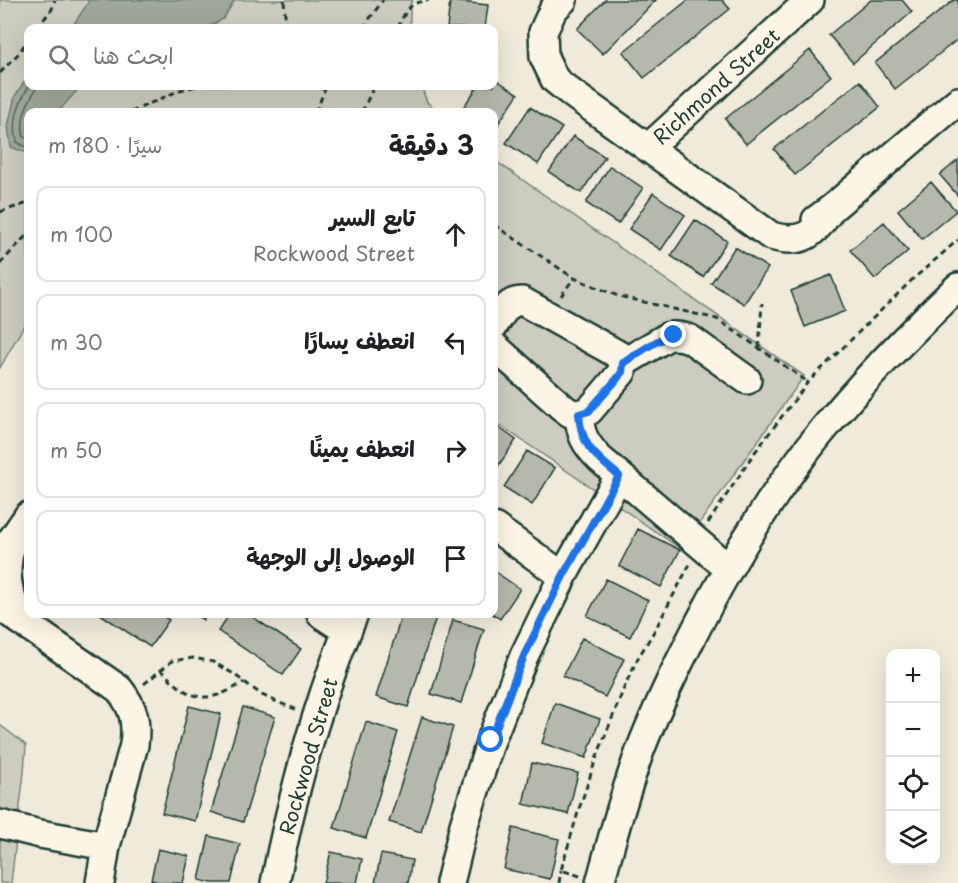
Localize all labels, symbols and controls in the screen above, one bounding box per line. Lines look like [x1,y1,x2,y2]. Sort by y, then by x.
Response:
street label: Richmond Street [646,21,786,151]
search box [24,24,498,90]
text: ابحث هنا [93,38,174,71]
icon: search [45,41,78,74]
text: 3 دقيقة [389,125,474,164]
text: سيرًا · 180 m [48,130,162,160]
text: تابع السير [330,200,415,233]
icon: ahead [439,218,472,251]
text: 100 m [50,219,113,249]
text: Rockwood Street [253,238,415,268]
route end [660,321,686,347]
text: انعطف يسارًا [304,323,415,356]
icon: left [439,326,472,359]
text: 30 m [50,327,103,357]
text: انعطف يمينًا [310,431,415,464]
icon: right [439,434,472,467]
text: 50 m [50,435,102,465]
text: الوصول إلى الوجهة [246,539,415,572]
icon: arrive [439,542,472,575]
map controls [886,649,940,865]
button: + [886,649,940,703]
street label: Rockwood Street [271,674,345,838]
button: − [886,703,940,757]
route start [477,726,503,752]
button: locate [886,757,940,811]
button: layers [886,811,940,865]

